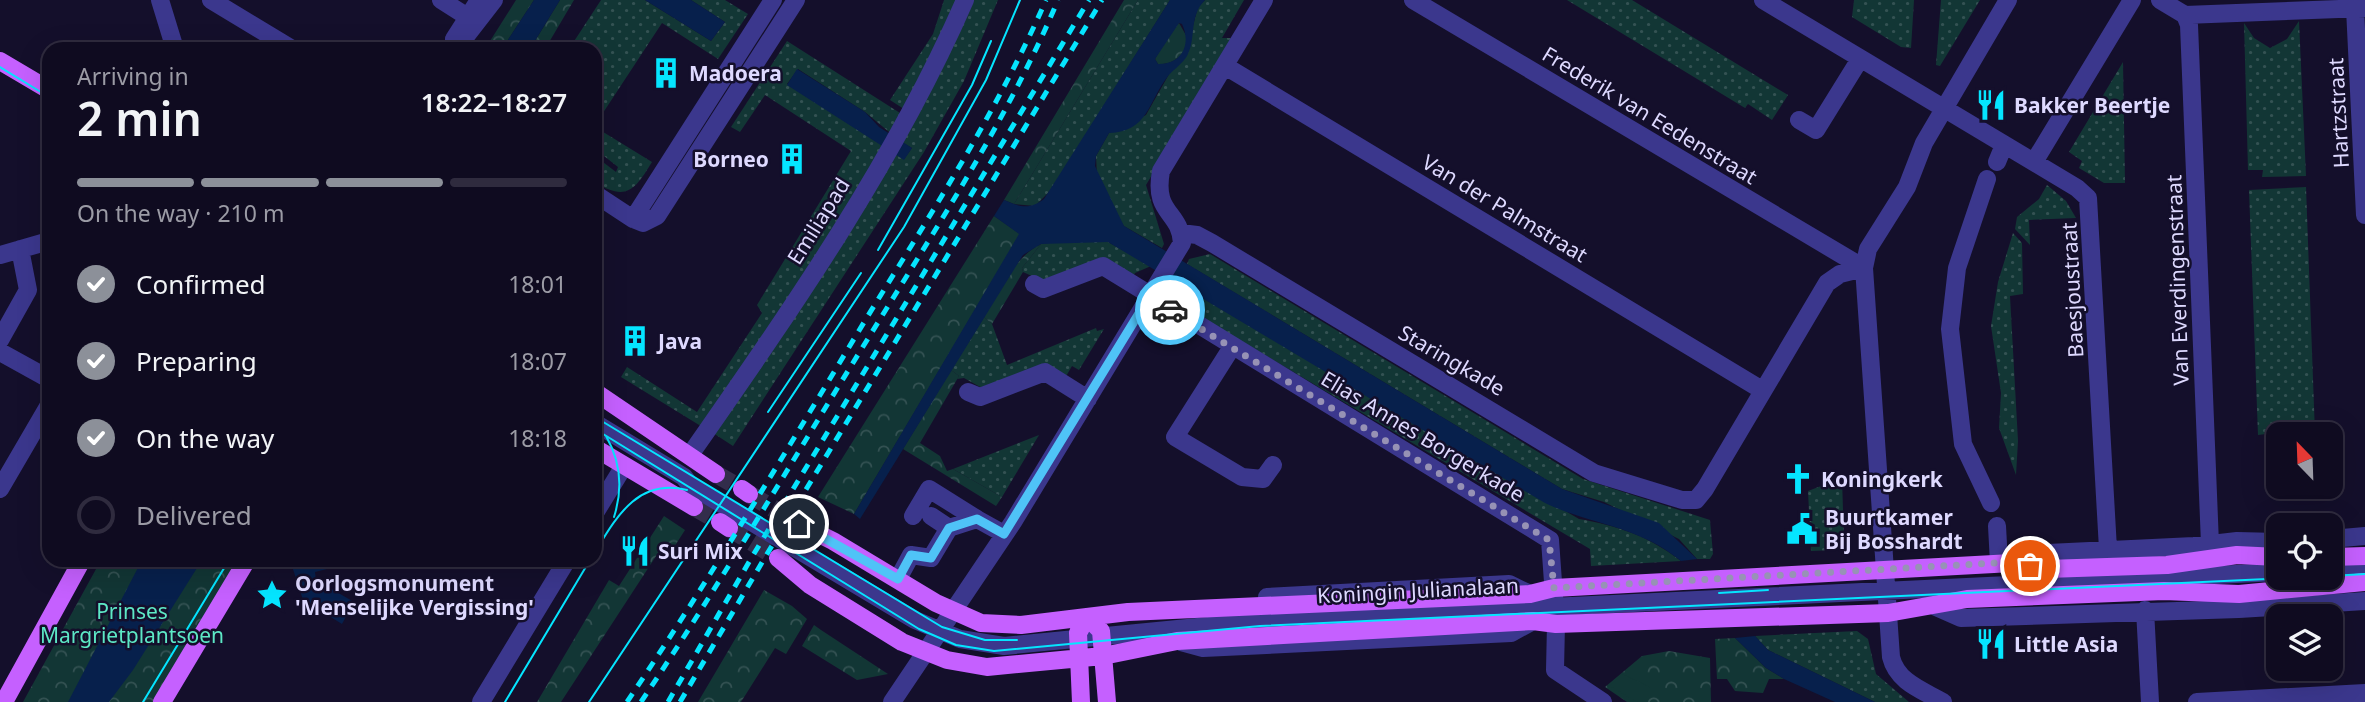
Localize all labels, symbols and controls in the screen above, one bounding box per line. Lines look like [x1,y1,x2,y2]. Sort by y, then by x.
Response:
street label: Frederik van Eedenstraat [1537,40,1763,190]
building icon: Madoera [649,56,683,90]
street label: Hartzstraat [2321,57,2355,169]
place label: Madoera [689,59,782,87]
text: Arriving in [77,60,189,92]
text: 18:22–18:27 [421,84,567,120]
text: 2 min [77,87,202,149]
restaurant icon: Bakker Beertje [1974,88,2008,122]
place label: Bakker Beertje [2014,91,2170,119]
building icon: Borneo [775,142,809,176]
place label: Borneo [693,145,769,173]
street label: Van der Palmstraat [1417,148,1593,269]
street label: Emiliapad [780,172,856,270]
street label: Van Everdingenstraat [2159,174,2195,386]
text: On the way · 210 m [77,197,284,229]
street label: Baesjoustraat [2054,221,2090,358]
icon: check [77,265,115,303]
text: Confirmed [136,266,266,302]
text: 18:01 [508,268,567,300]
courier [1135,275,1205,345]
icon: car [1151,291,1189,329]
street label: Staringkade [1394,318,1510,402]
building icon: Java [618,324,652,358]
place label: Java [656,327,702,355]
icon: check [77,342,115,380]
text: Preparing [136,343,257,379]
text: 18:07 [508,345,567,377]
street label: Elias Annes Borgerkade [1316,364,1530,508]
icon: check [77,419,115,457]
text: On the way [136,420,274,456]
text: 18:18 [508,422,567,454]
north arrow [2266,422,2343,499]
map controls [2266,422,2343,681]
church icon: Koningkerk [1781,462,1815,496]
place label: Koningkerk [1821,465,1944,493]
pin [769,494,829,554]
text: Delivered [136,497,252,533]
place label: Buurtkamer Bij Bosshardt [1825,503,1963,555]
icon: home [780,505,818,543]
public building icon: Buurtkamer Bij Bosshardt [1785,512,1819,546]
button: locate [2266,513,2343,590]
restaurant icon: Suri Mix [618,534,652,568]
pin [2000,536,2060,596]
place label: Suri Mix [658,537,743,565]
icon: bag [2011,547,2049,585]
place label: Oorlogsmonument 'Menselijke Vergissing' [295,569,534,621]
street label: Koningin Julianalaan [1316,571,1520,609]
place icon: Oorlogsmonument 'Menselijke Vergissing' [255,578,289,612]
park label: Prinses Margrietplantsoen [40,597,224,649]
button: layers [2266,604,2343,681]
restaurant icon: Little Asia [1974,627,2008,661]
place label: Little Asia [2014,630,2118,658]

